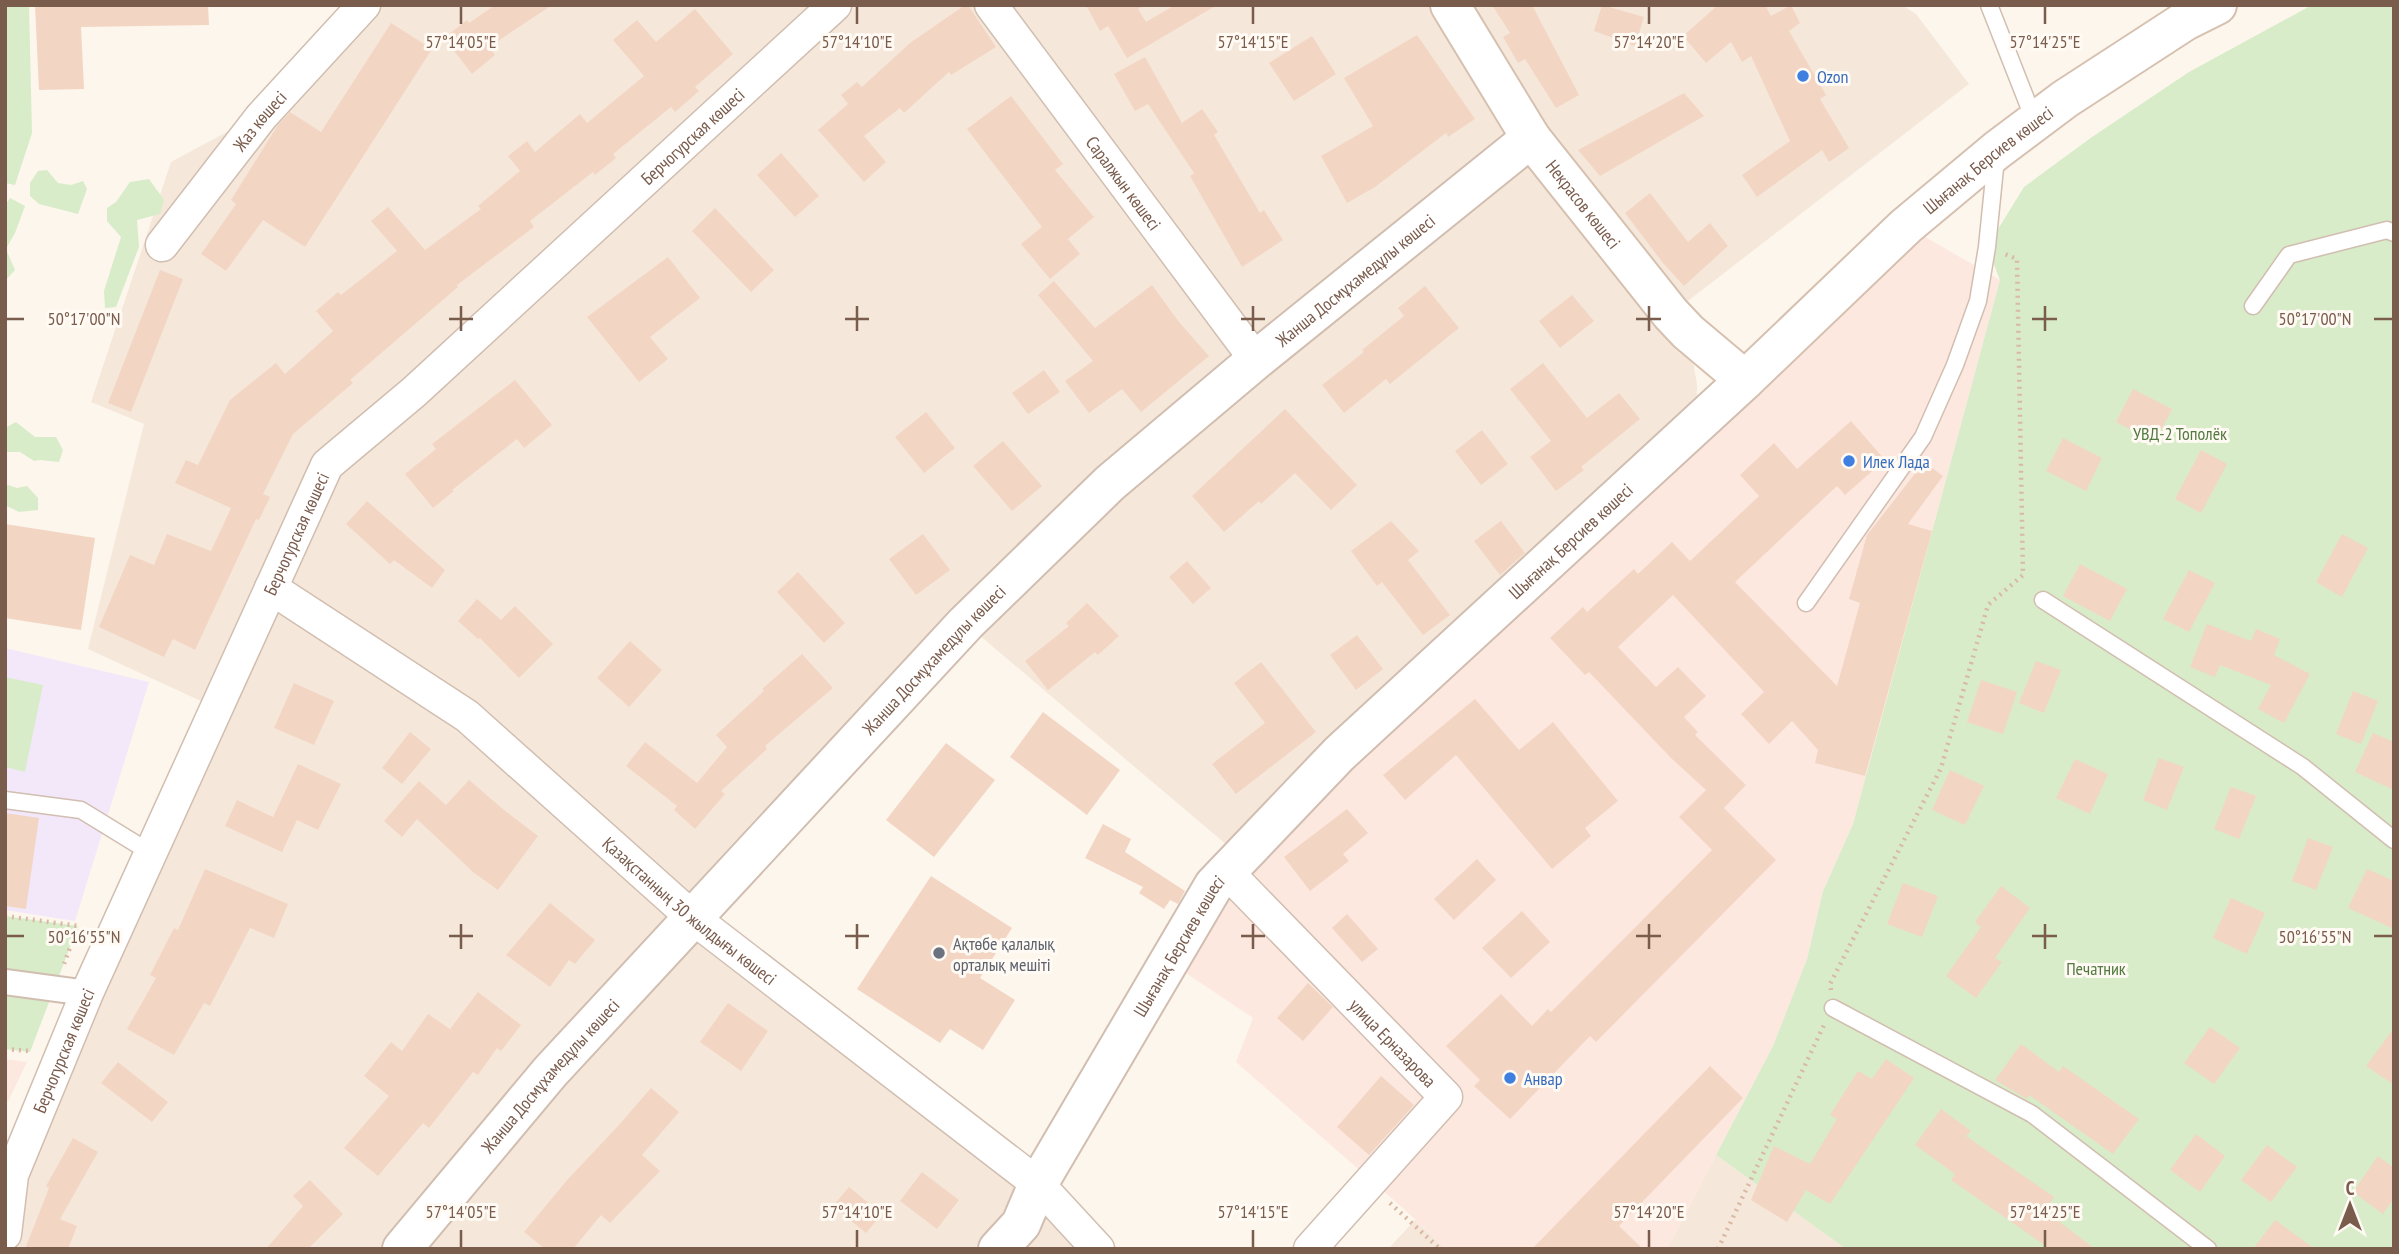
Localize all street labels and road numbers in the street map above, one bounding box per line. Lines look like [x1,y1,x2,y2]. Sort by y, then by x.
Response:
street label: Берчогурская көшесі [636,83,749,189]
street label: Жаз көшесі [227,85,291,156]
street label: Шығанақ Берсиев көшесі [1918,101,2057,219]
street label: Саралжын көшесі [1081,131,1166,235]
street label: Некрасов көшесі [1541,155,1626,253]
street label: Жанша Досмұхамедұлы көшесі [1270,209,1440,352]
street label: Берчогурская көшесі [258,468,334,599]
street label: Шығанақ Берсиев көшесі [1504,478,1637,604]
street label: Жанша Досмұхамедұлы көшесі [856,580,1010,740]
street label: Қазақстанның 30 жылдығы көшесі [598,831,781,990]
street label: Шығанақ Берсиев көшесі [1128,870,1229,1021]
street label: Берчогурская көшесі [27,985,99,1116]
street label: Жанша Досмұхамедұлы көшесі [475,993,624,1158]
street label: улица Ерназарова [1345,993,1441,1092]

